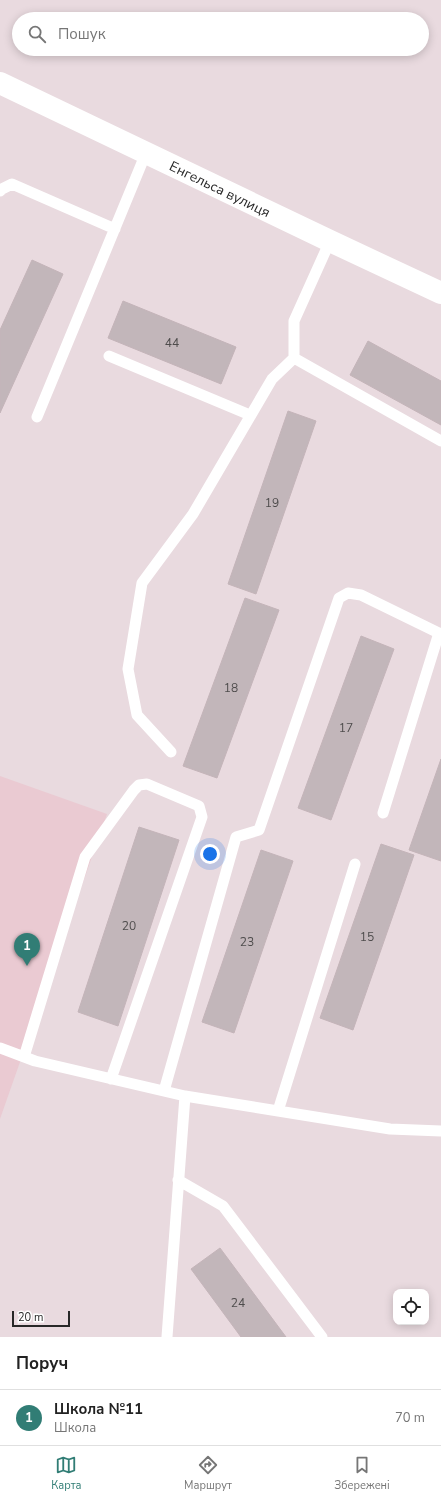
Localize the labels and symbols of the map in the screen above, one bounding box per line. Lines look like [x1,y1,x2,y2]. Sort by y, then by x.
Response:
street label: Енгельса вулиця [166,157,273,222]
house number: 44 [165,335,179,351]
house number: 19 [265,495,279,511]
house number: 18 [224,680,238,696]
house number: 17 [339,720,353,736]
your location [200,844,220,864]
house number: 20 [122,918,136,934]
house number: 15 [360,929,374,945]
pin: 1 [14,933,40,966]
house number: 23 [240,934,254,950]
house number: 24 [231,1295,245,1311]
scale bar [12,1309,70,1328]

